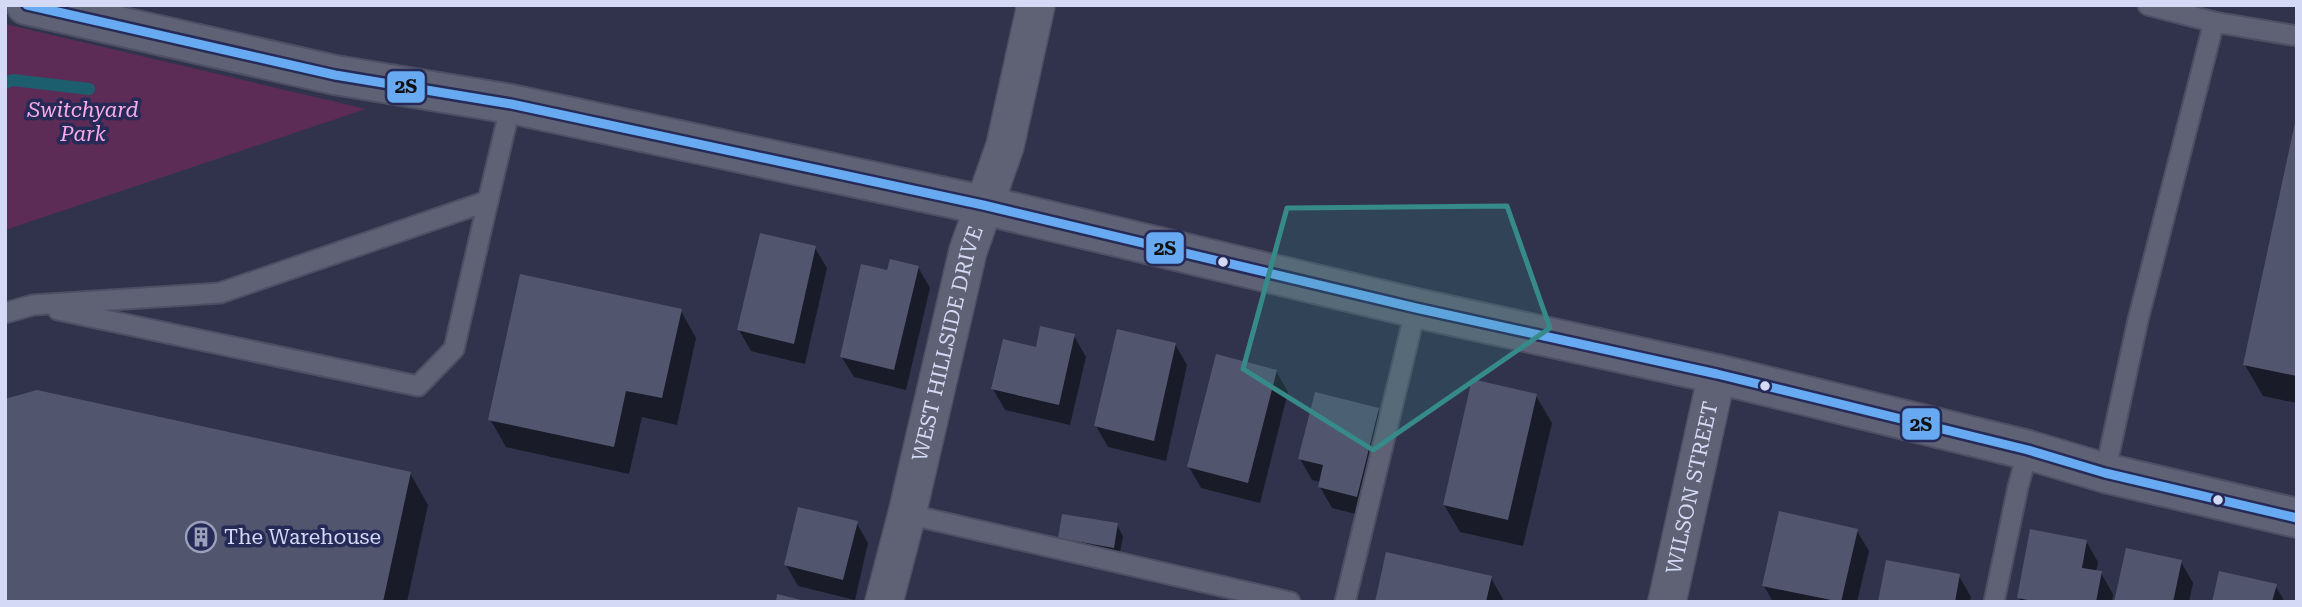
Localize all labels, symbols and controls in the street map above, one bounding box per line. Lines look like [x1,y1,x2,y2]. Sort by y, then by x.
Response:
line badge: 2S [386,70,426,104]
text: 2S [395,75,417,98]
park label: Switchyard Park [26,98,139,146]
street label: WEST HILLSIDE DRIVE [908,223,988,464]
line badge: 2S [1145,231,1185,265]
text: 2S [1154,237,1176,260]
unlabelled marker [1216,255,1230,269]
unlabelled marker [1758,379,1772,393]
street label: WILSON STREET [1661,399,1723,576]
line badge: 2S [1901,407,1941,441]
text: 2S [1910,413,1932,436]
unlabelled marker [2211,493,2225,507]
building icon: The Warehouse [184,520,218,554]
place label: The Warehouse [224,525,381,549]

